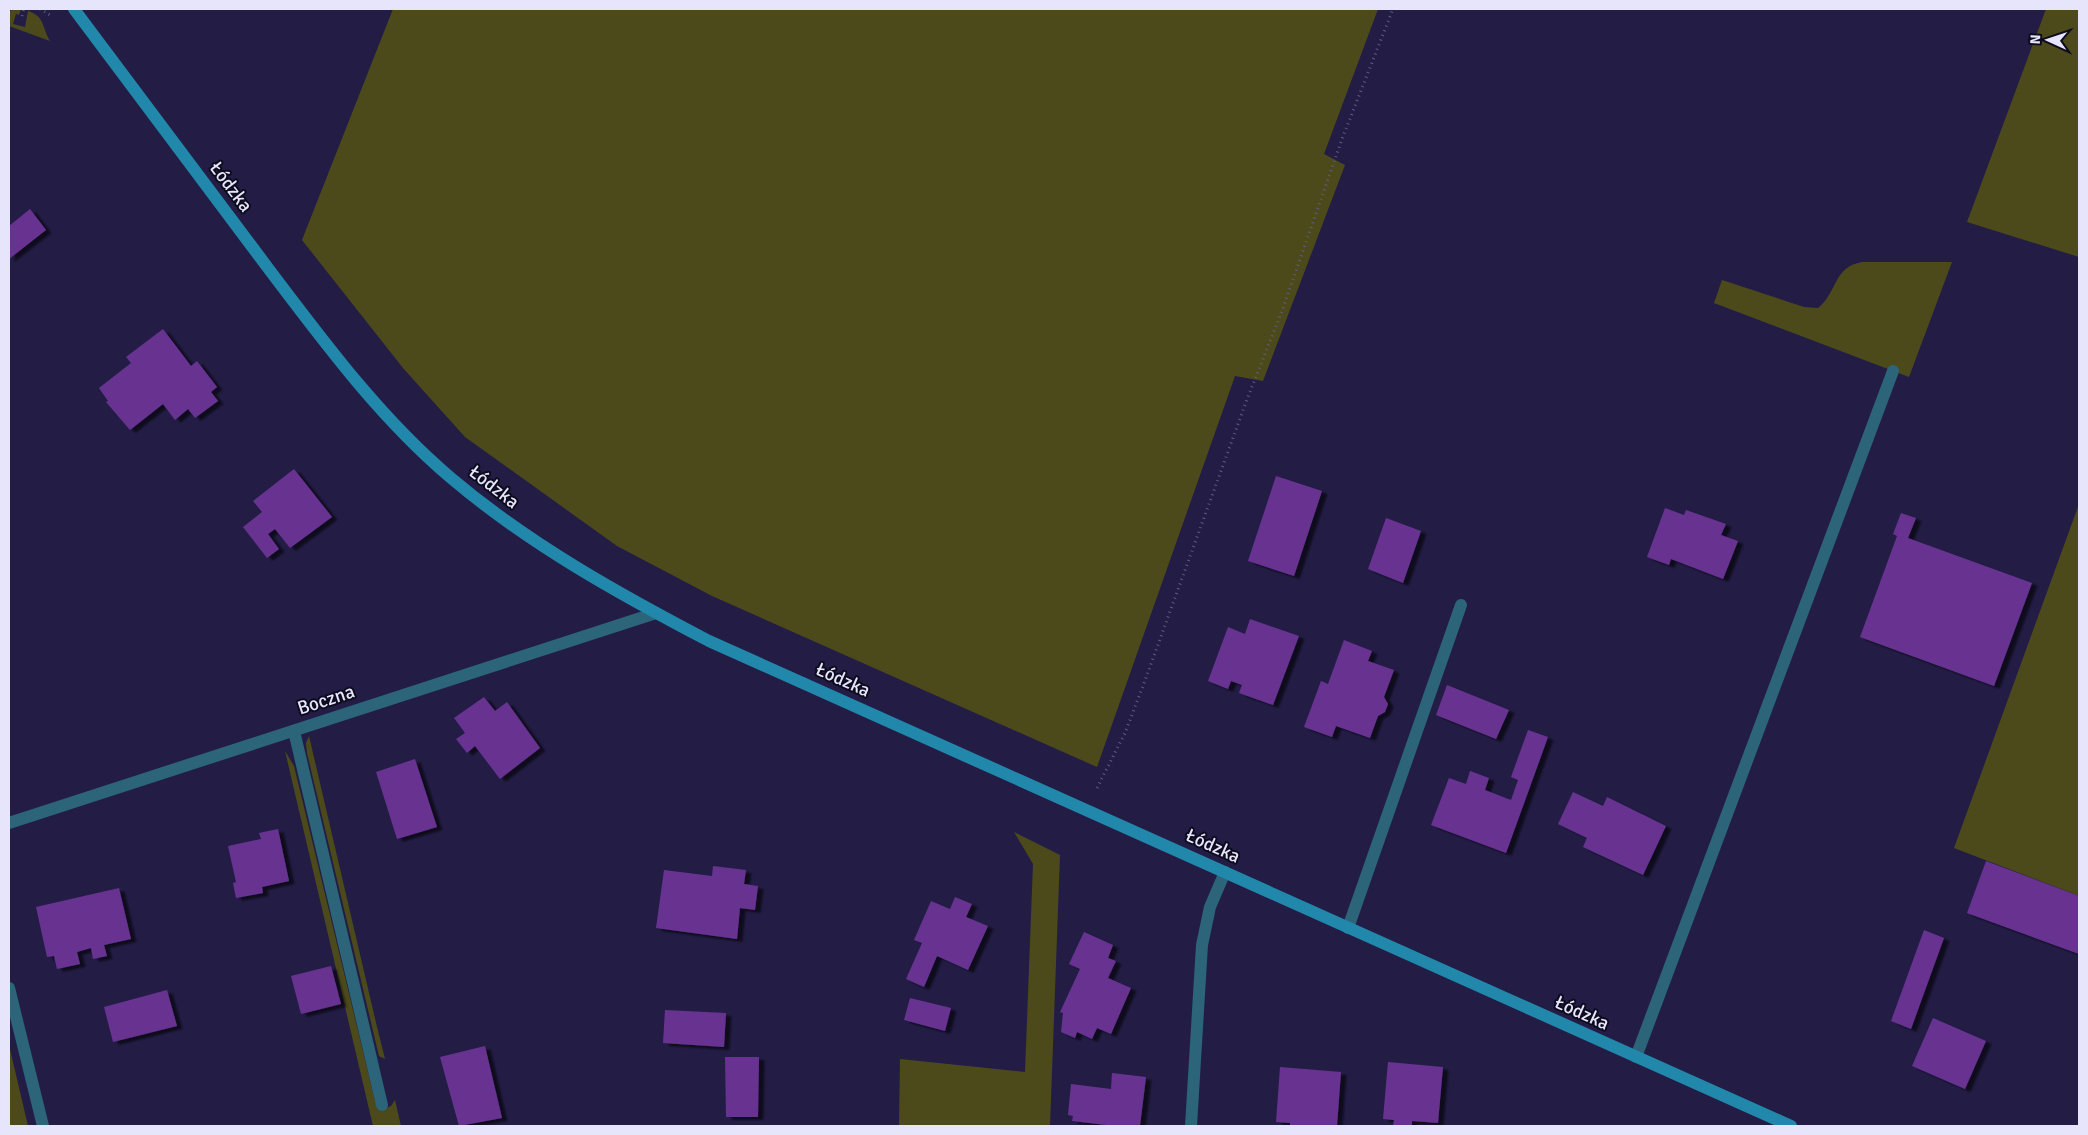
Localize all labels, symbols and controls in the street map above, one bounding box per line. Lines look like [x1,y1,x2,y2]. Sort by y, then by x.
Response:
north arrow [2023,15,2073,65]
text: N [2027,34,2044,45]
street label: Łódzka [204,157,258,217]
street label: Łódzka [464,460,524,514]
street label: Łódzka [812,657,874,703]
street label: Boczna [294,679,358,721]
street label: Łódzka [1182,823,1244,869]
street label: Łódzka [1551,990,1613,1036]

